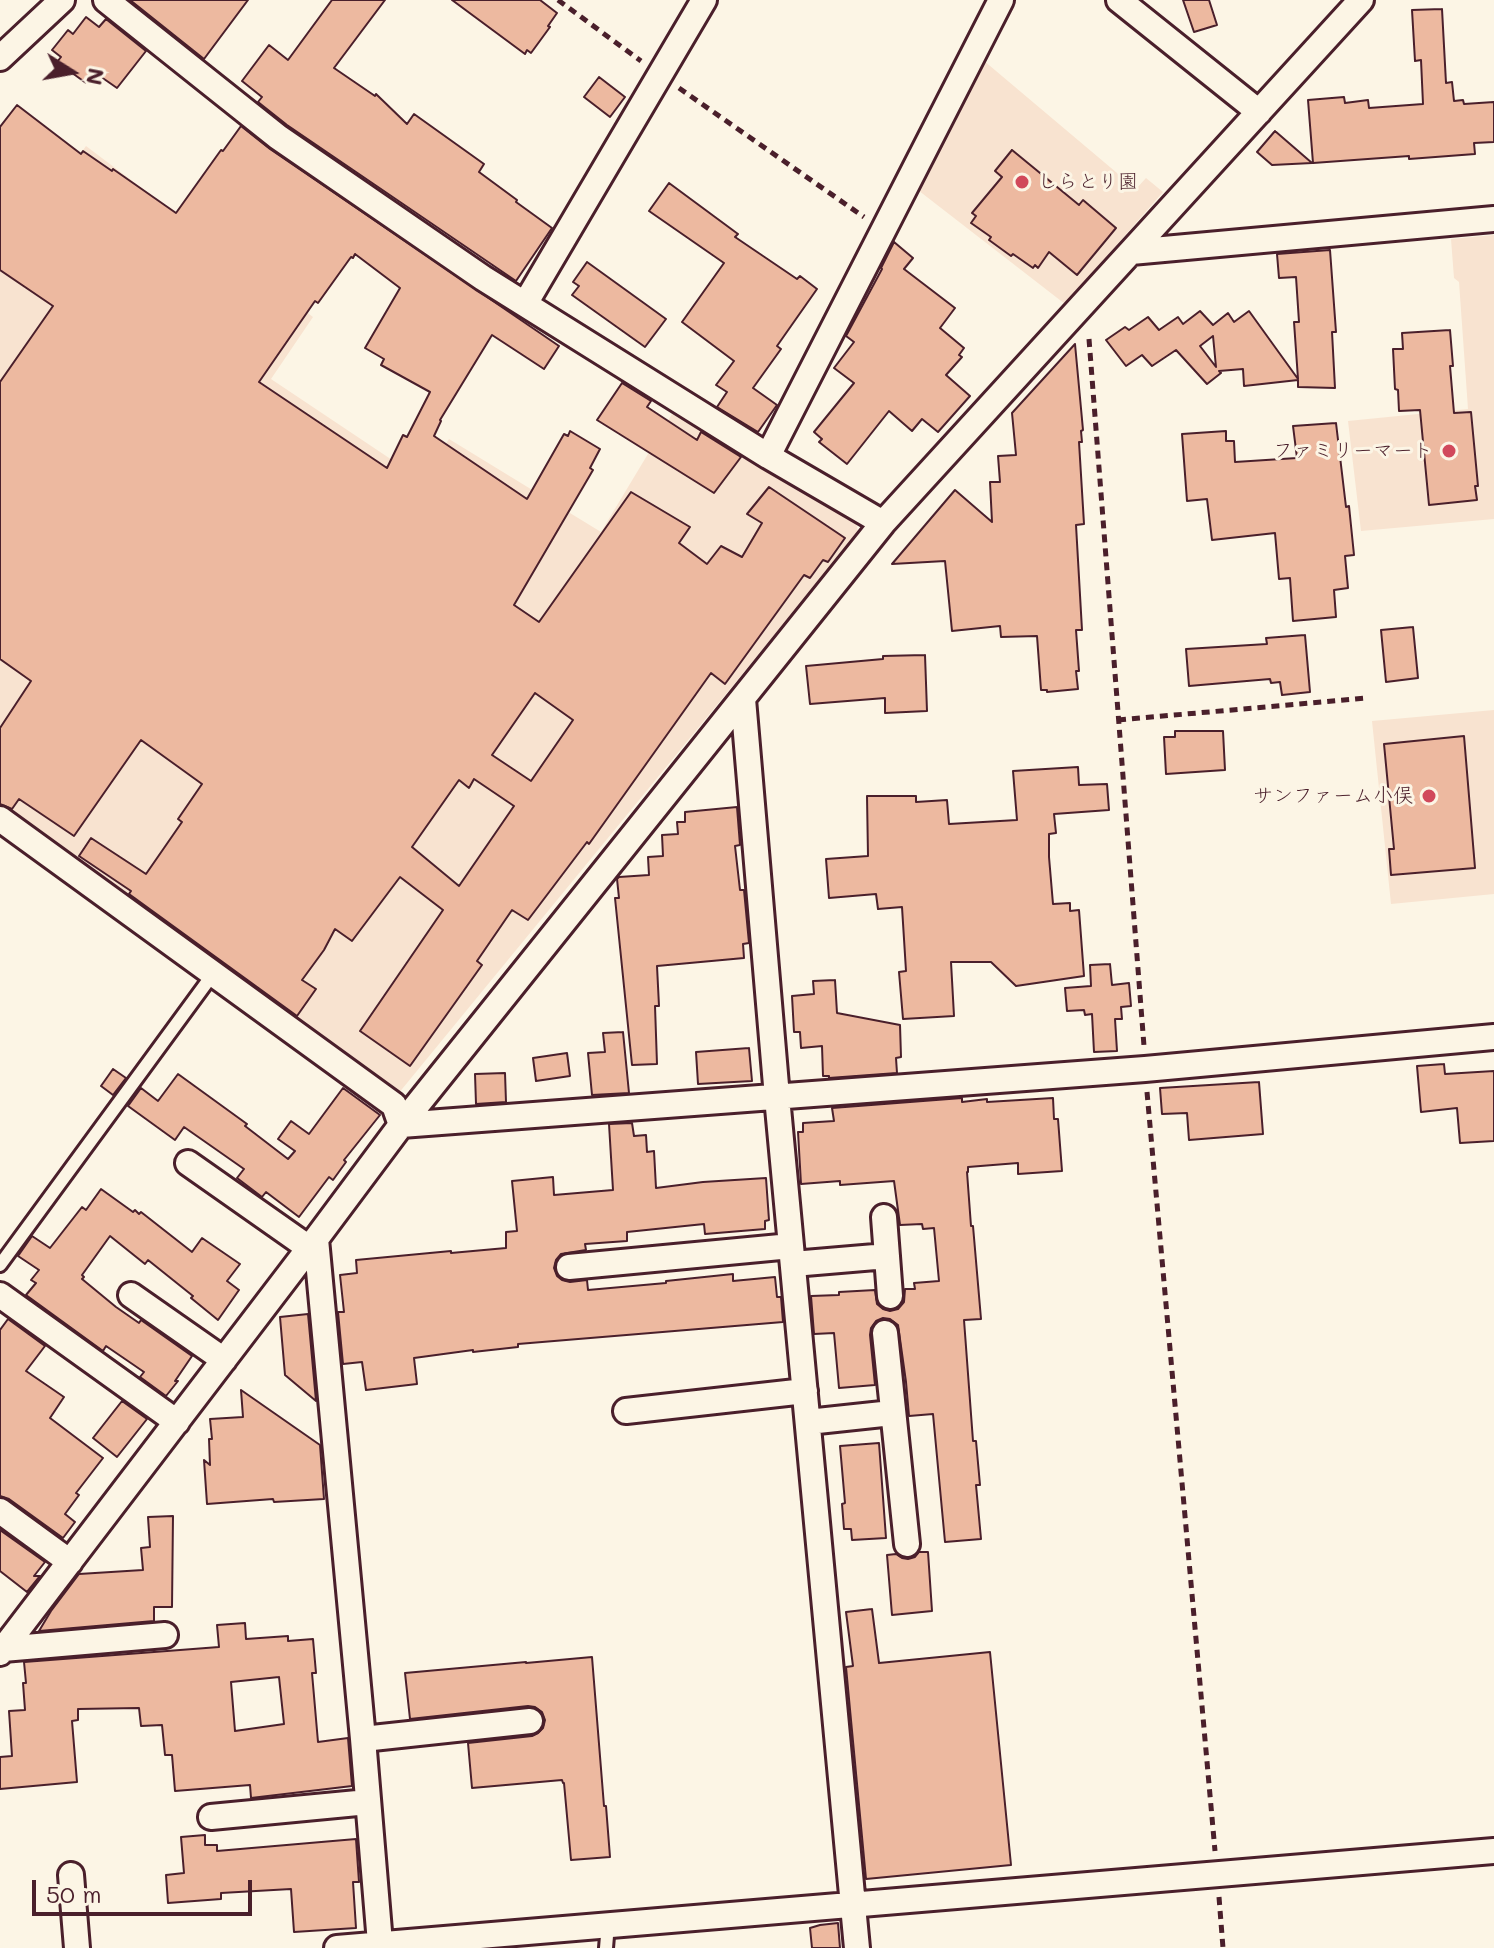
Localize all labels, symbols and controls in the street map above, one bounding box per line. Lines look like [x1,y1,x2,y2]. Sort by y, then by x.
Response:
north arrow [32,32,112,112]
text: N [80,66,112,88]
place label: しらとり園 [1038,170,1138,194]
marker: しらとり園 [1013,173,1031,191]
place label: ファミリーマート [1273,439,1433,463]
marker: ファミリーマート [1440,442,1458,460]
place label: サンファーム小俣 [1253,784,1413,808]
marker: サンファーム小俣 [1420,787,1438,805]
scale bar [36,1864,256,1914]
text: 50 m [46,1878,102,1909]

